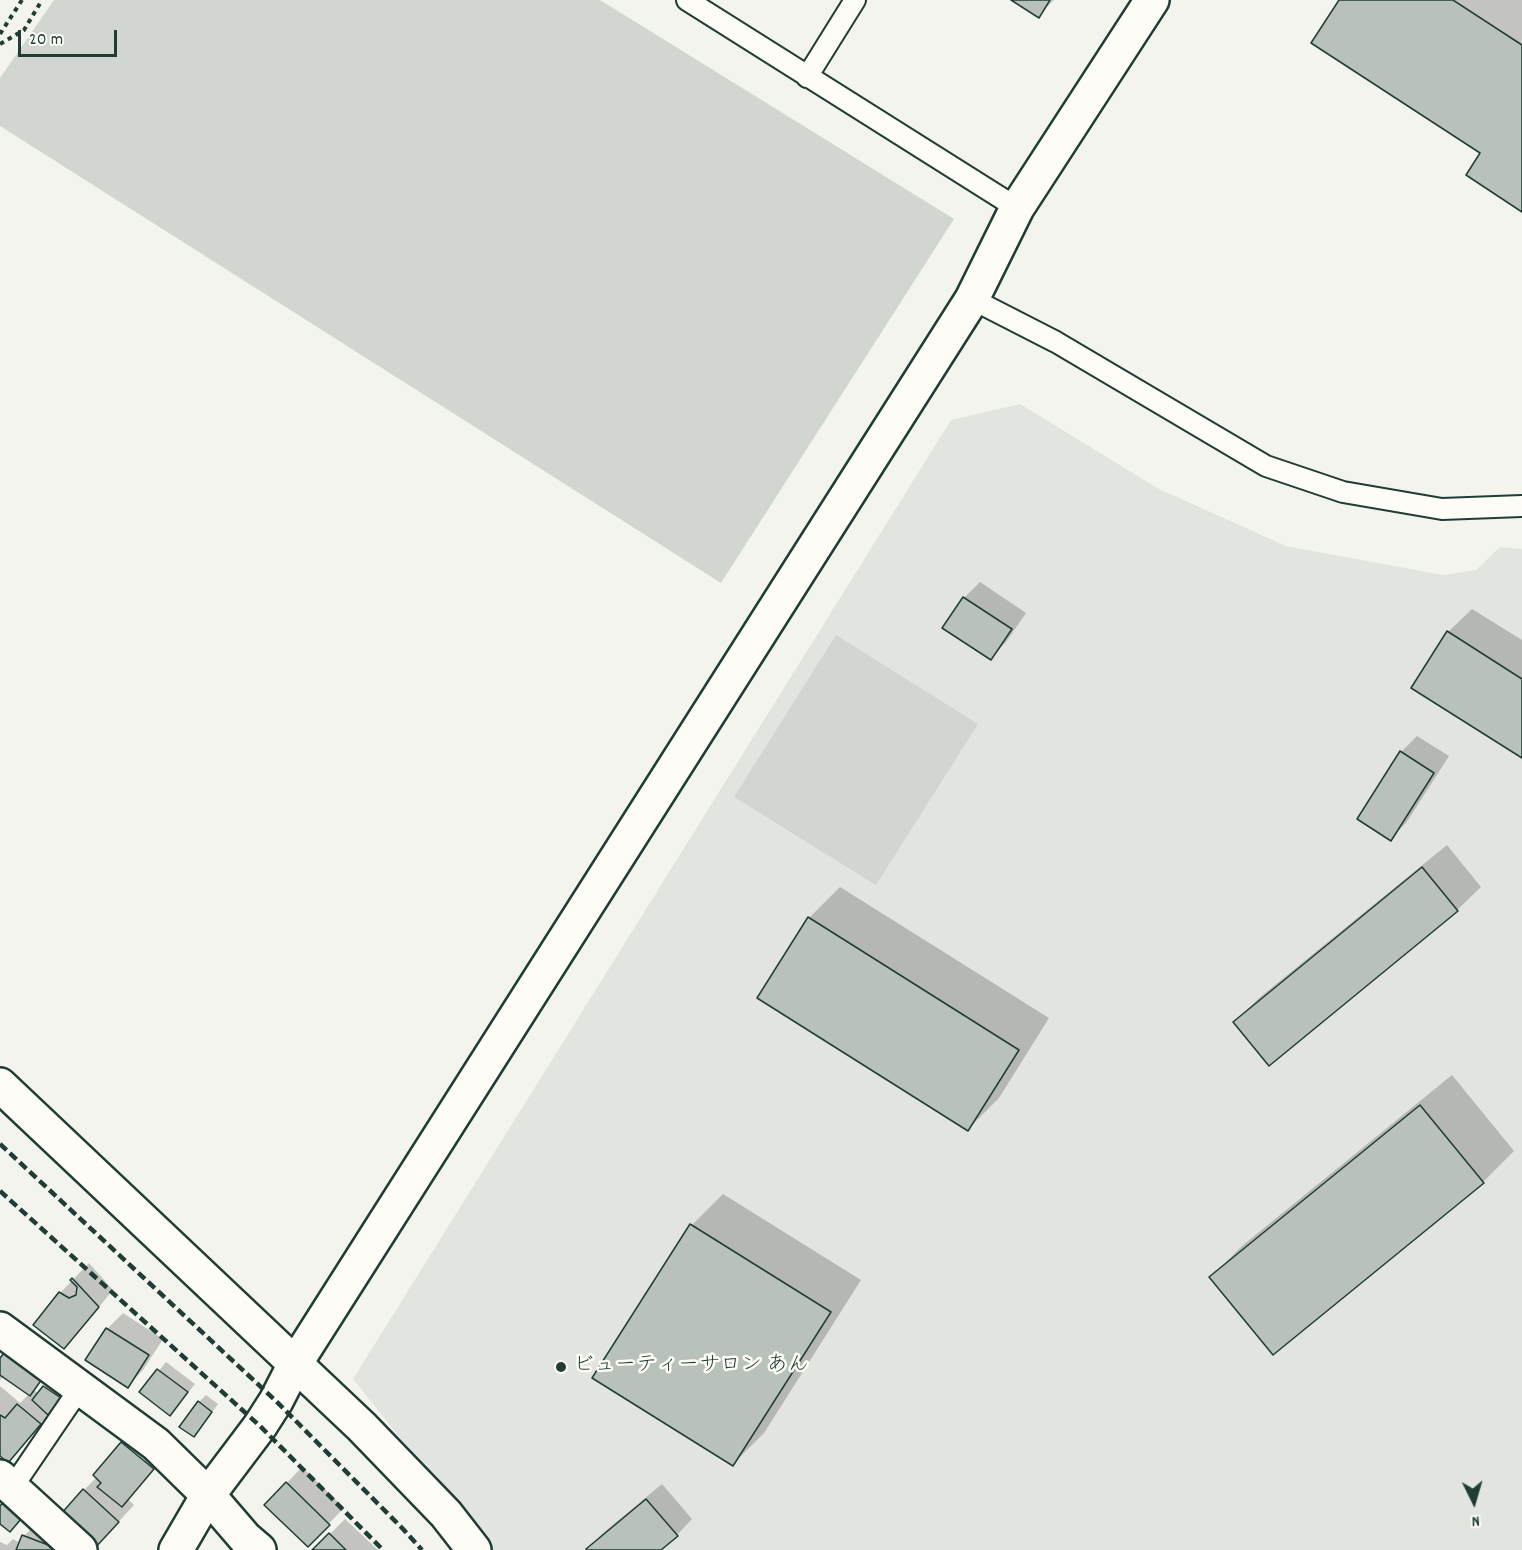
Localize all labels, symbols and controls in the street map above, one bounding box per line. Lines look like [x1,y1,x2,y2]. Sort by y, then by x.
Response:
scale bar [21,18,120,56]
text: 20 m [29,28,63,53]
place label: ビューティーサロン あん [573,1354,809,1380]
marker: ビューティーサロン あん [554,1360,568,1374]
north arrow [1444,1472,1504,1532]
text: N [1471,1509,1481,1532]

